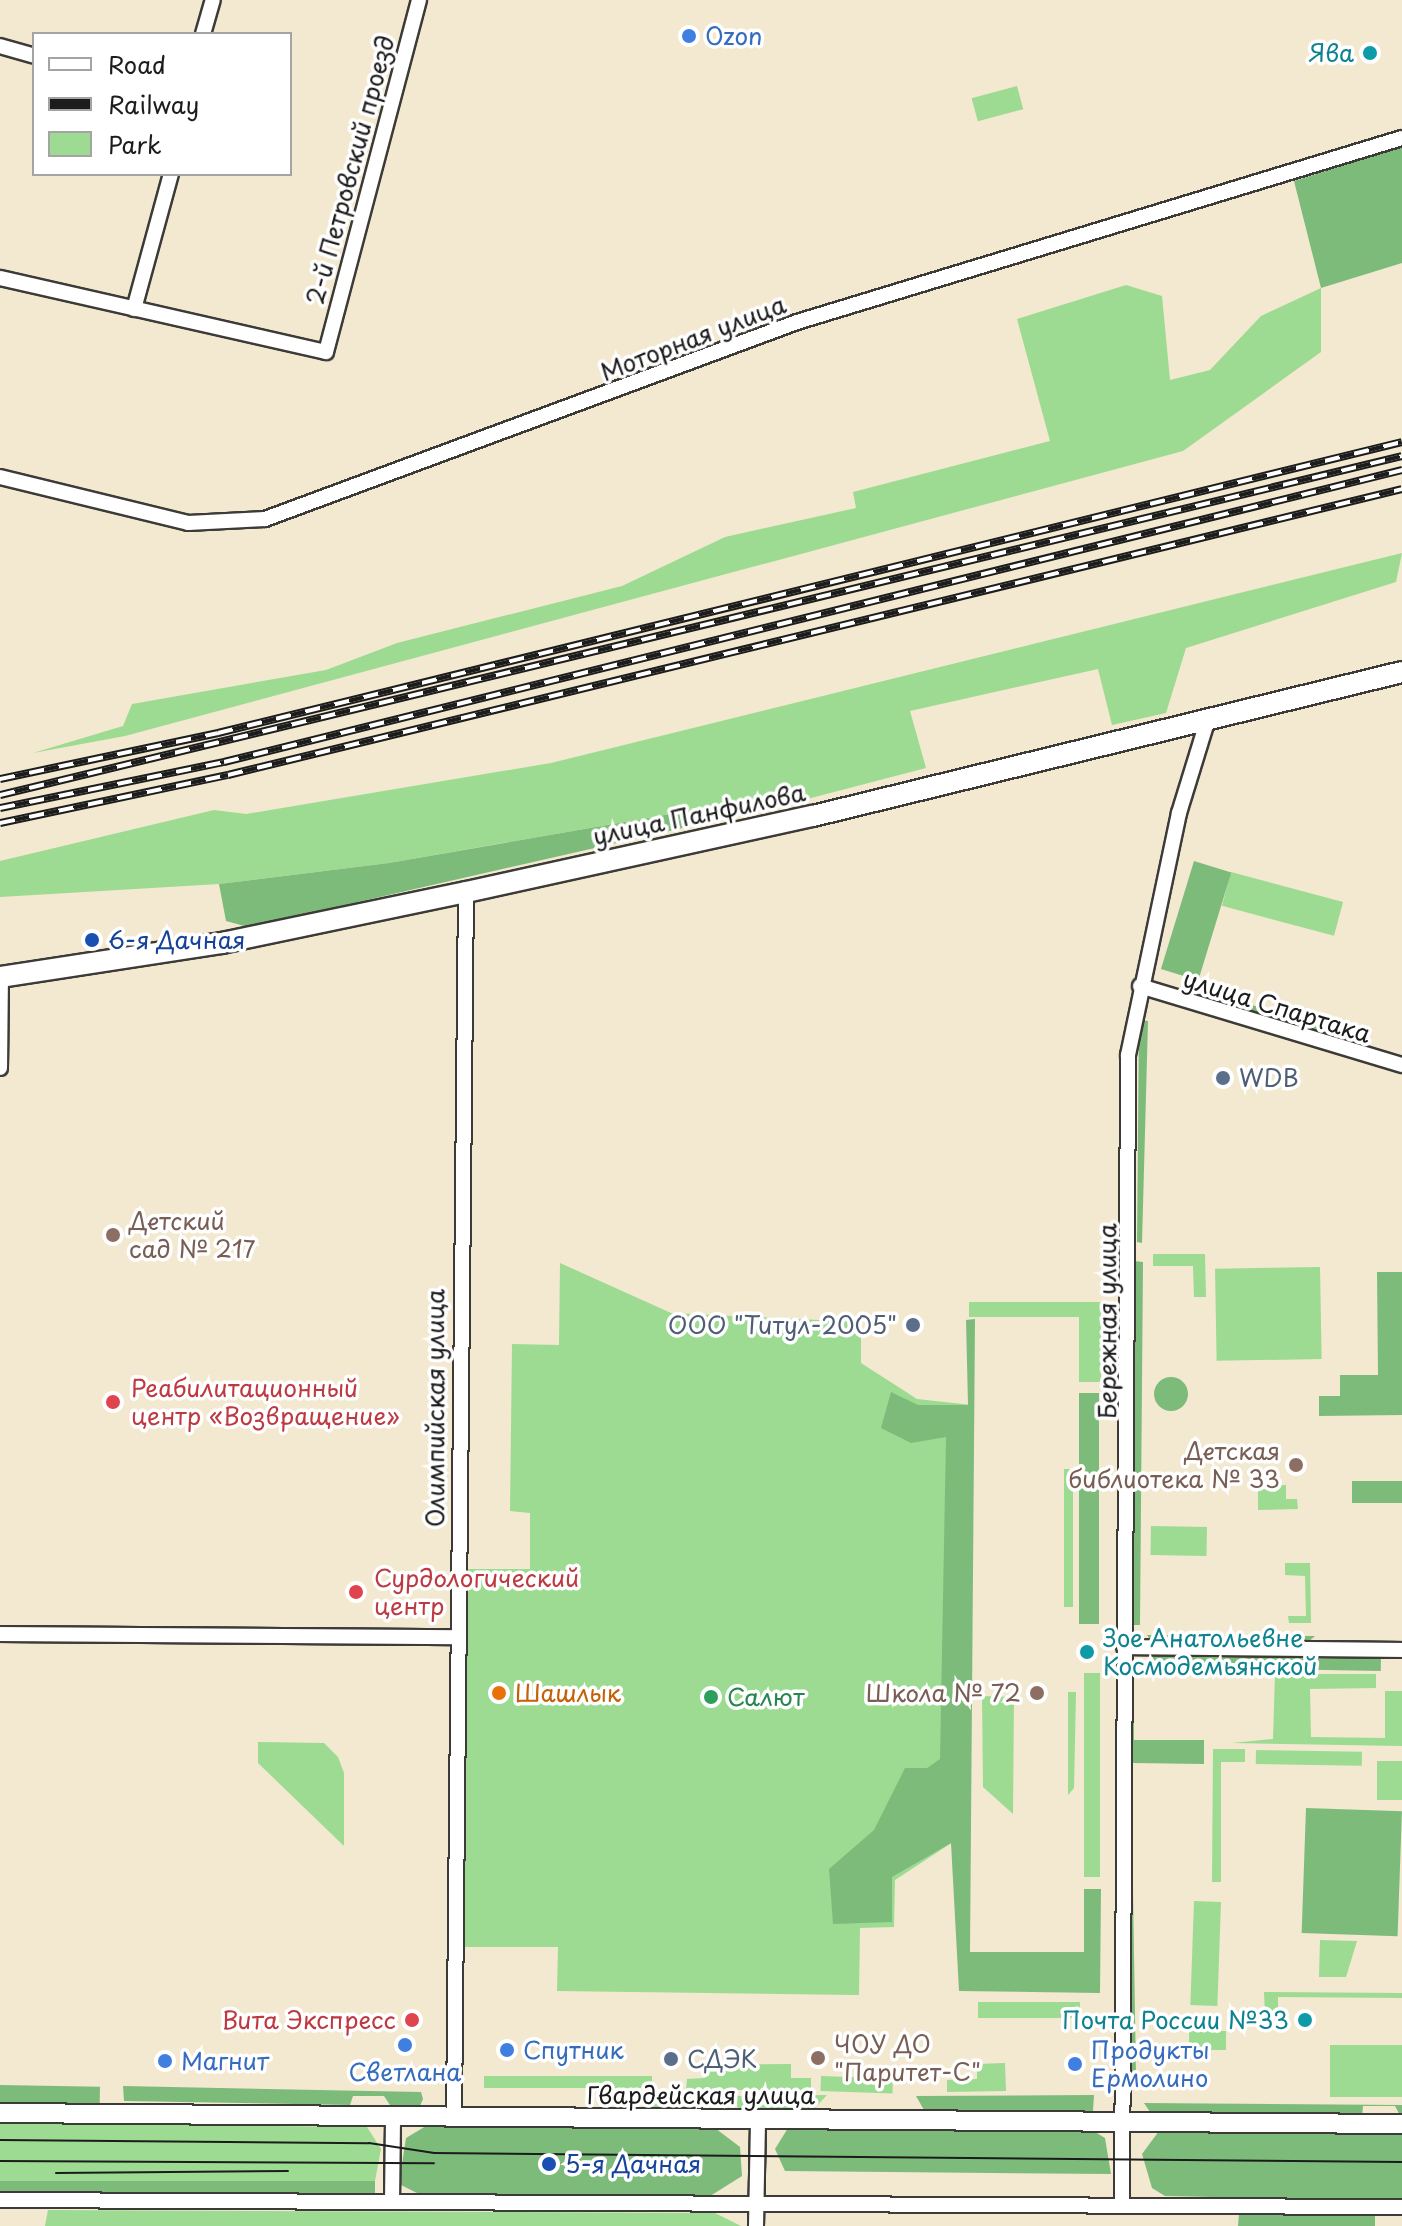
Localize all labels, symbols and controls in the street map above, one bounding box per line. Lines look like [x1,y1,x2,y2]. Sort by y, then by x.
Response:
place label: Ozon [705,22,762,50]
marker: Ozon [680,27,698,45]
legend [32,32,292,176]
street label: 2-й Петровский проезд [300,32,400,308]
place label: Ява [1309,39,1354,67]
marker: Ява [1361,44,1379,62]
text: Road [108,46,166,82]
text: Railway [108,86,199,122]
text: Park [108,126,162,162]
street label: Моторная улица [596,289,790,387]
street label: улица Панфилова [590,777,808,851]
place label: 6-я Дачная [108,926,246,954]
marker: 6-я Дачная [83,931,101,949]
street label: улица Спартака [1179,964,1375,1048]
place label: WDB [1239,1064,1298,1092]
marker: WDB [1214,1069,1232,1087]
place label: Детский сад № 217 [129,1207,256,1263]
street label: Бережная улица [1093,1222,1121,1420]
marker: Детский сад № 217 [104,1226,122,1244]
street label: Олимпийская улица [421,1288,449,1528]
place label: ООО "Титул-2005" [668,1311,897,1339]
marker: ООО "Титул-2005" [904,1316,922,1334]
place label: Реабилитационный центр «Возвращение» [131,1374,400,1430]
marker: Реабилитационный центр «Возвращение» [102,1391,124,1413]
place label: Детская библиотека № 33 [1069,1437,1280,1493]
marker: Детская библиотека № 33 [1287,1456,1305,1474]
place label: Сурдологический центр [374,1564,579,1620]
marker: Сурдологический центр [345,1581,367,1603]
place label: Зое Анатольевне Космодемьянской [1103,1624,1317,1680]
marker: Зое Анатольевне Космодемьянской [1078,1643,1096,1661]
place label: Шашлык [515,1679,621,1707]
place label: Школа № 72 [865,1679,1021,1707]
place label: Салют [727,1683,805,1711]
marker: Шашлык [490,1684,508,1702]
marker: Школа № 72 [1028,1684,1046,1702]
marker: Салют [702,1688,720,1706]
place label: Вита Экспресс [222,2006,396,2034]
place label: Почта России №33 [1061,2006,1289,2034]
marker: Вита Экспресс [403,2011,421,2029]
marker: Почта России №33 [1296,2011,1314,2029]
place label: ЧОУ ДО "Паритет-С" [834,2030,981,2086]
marker: Светлана [396,2036,414,2054]
place label: Спутник [523,2036,624,2064]
place label: Продукты Ермолино [1091,2036,1210,2092]
marker: Спутник [498,2041,516,2059]
place label: СДЭК [687,2045,757,2073]
place label: Магнит [181,2047,269,2075]
marker: ЧОУ ДО "Паритет-С" [809,2049,827,2067]
marker: СДЭК [662,2050,680,2068]
marker: Магнит [156,2052,174,2070]
marker: Продукты Ермолино [1066,2055,1084,2073]
place label: Светлана [349,2058,461,2086]
street label: Гвардейская улица [586,2081,816,2109]
place label: 5-я Дачная [565,2150,702,2178]
marker: 5-я Дачная [540,2155,558,2173]

